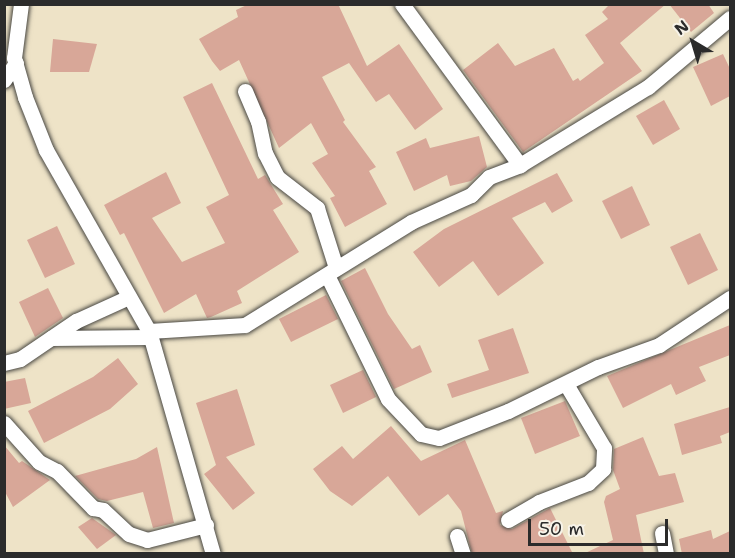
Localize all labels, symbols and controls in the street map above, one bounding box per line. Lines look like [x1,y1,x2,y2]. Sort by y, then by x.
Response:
north arrow [663,12,723,72]
text: N [670,15,693,40]
scale bar [531,507,670,545]
text: 50 m [539,517,584,541]

